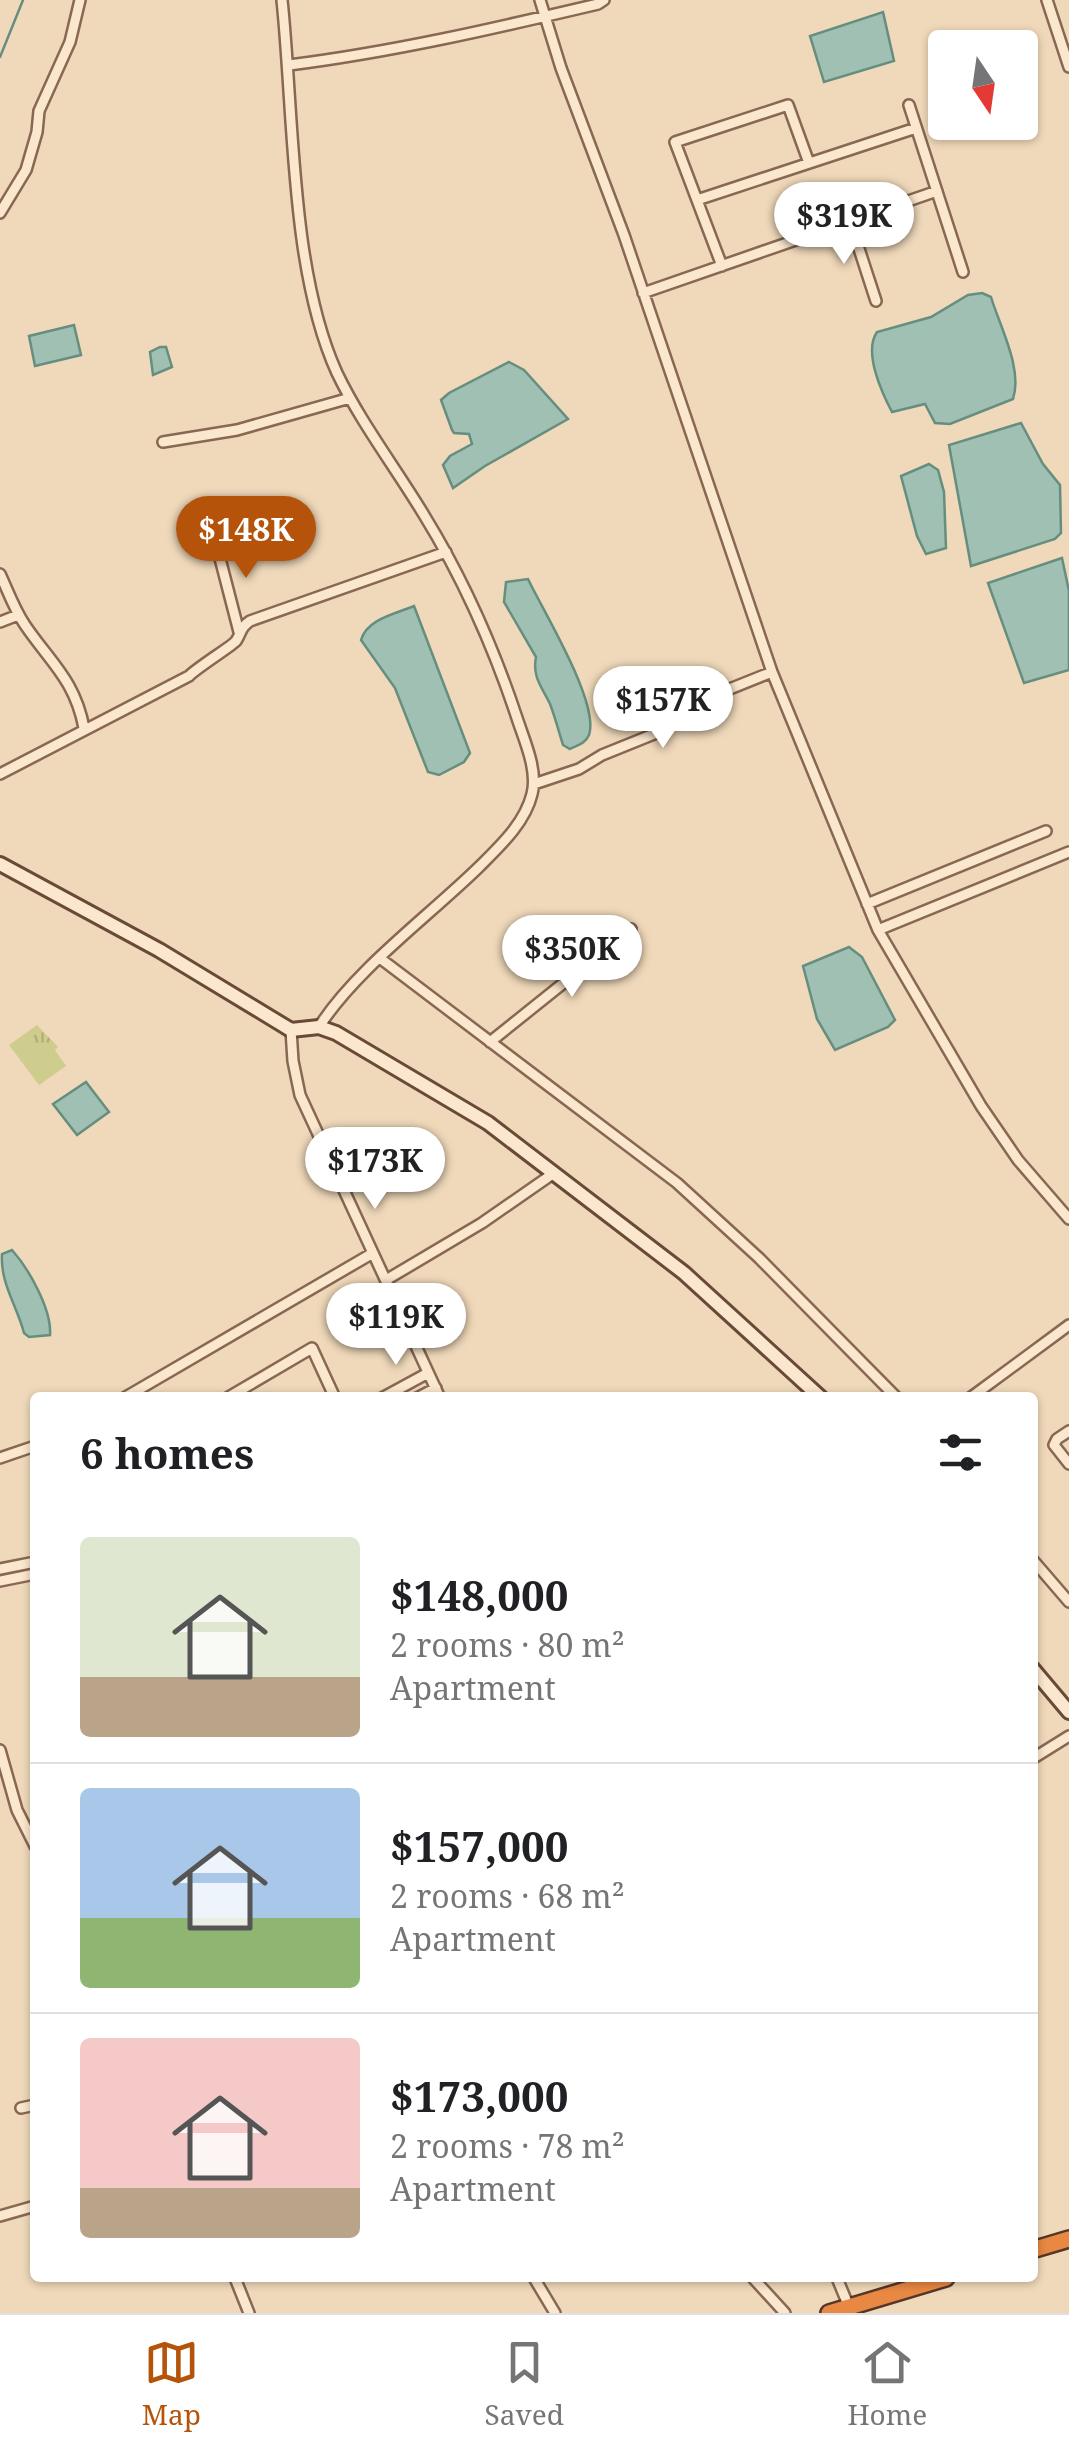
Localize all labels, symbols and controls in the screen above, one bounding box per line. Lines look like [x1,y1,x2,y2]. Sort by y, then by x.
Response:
north arrow [928,30,1038,140]
map controls [928,30,1038,140]
pin: $319K [774,182,914,267]
text: $319K [796,193,892,236]
pin: $148K [176,496,316,581]
text: $148K [198,507,294,550]
pin: $157K [593,666,733,751]
text: $157K [615,677,711,720]
pin: $350K [502,915,642,1000]
text: $350K [524,926,620,969]
pin: $173K [305,1127,445,1212]
text: $173K [327,1138,423,1181]
pin: $119K [326,1283,466,1368]
text: $119K [348,1294,444,1337]
text: 6 homes [80,1424,254,1481]
icon: filters [933,1425,988,1480]
text: $148,000 [390,1566,568,1623]
icon: home [160,1577,280,1697]
text: 2 rooms · 80 m² [390,1623,625,1666]
text: Apartment [390,1666,556,1709]
text: $157,000 [390,1817,568,1874]
icon: home [160,1828,280,1948]
text: 2 rooms · 68 m² [390,1874,625,1917]
text: Apartment [390,1917,556,1960]
text: $173,000 [390,2067,568,2124]
icon: home [160,2078,280,2198]
text: 2 rooms · 78 m² [390,2124,625,2167]
text: Apartment [390,2167,556,2210]
tab: Map [142,2335,201,2433]
tab: Saved [485,2335,564,2433]
tab: Home [847,2335,927,2433]

